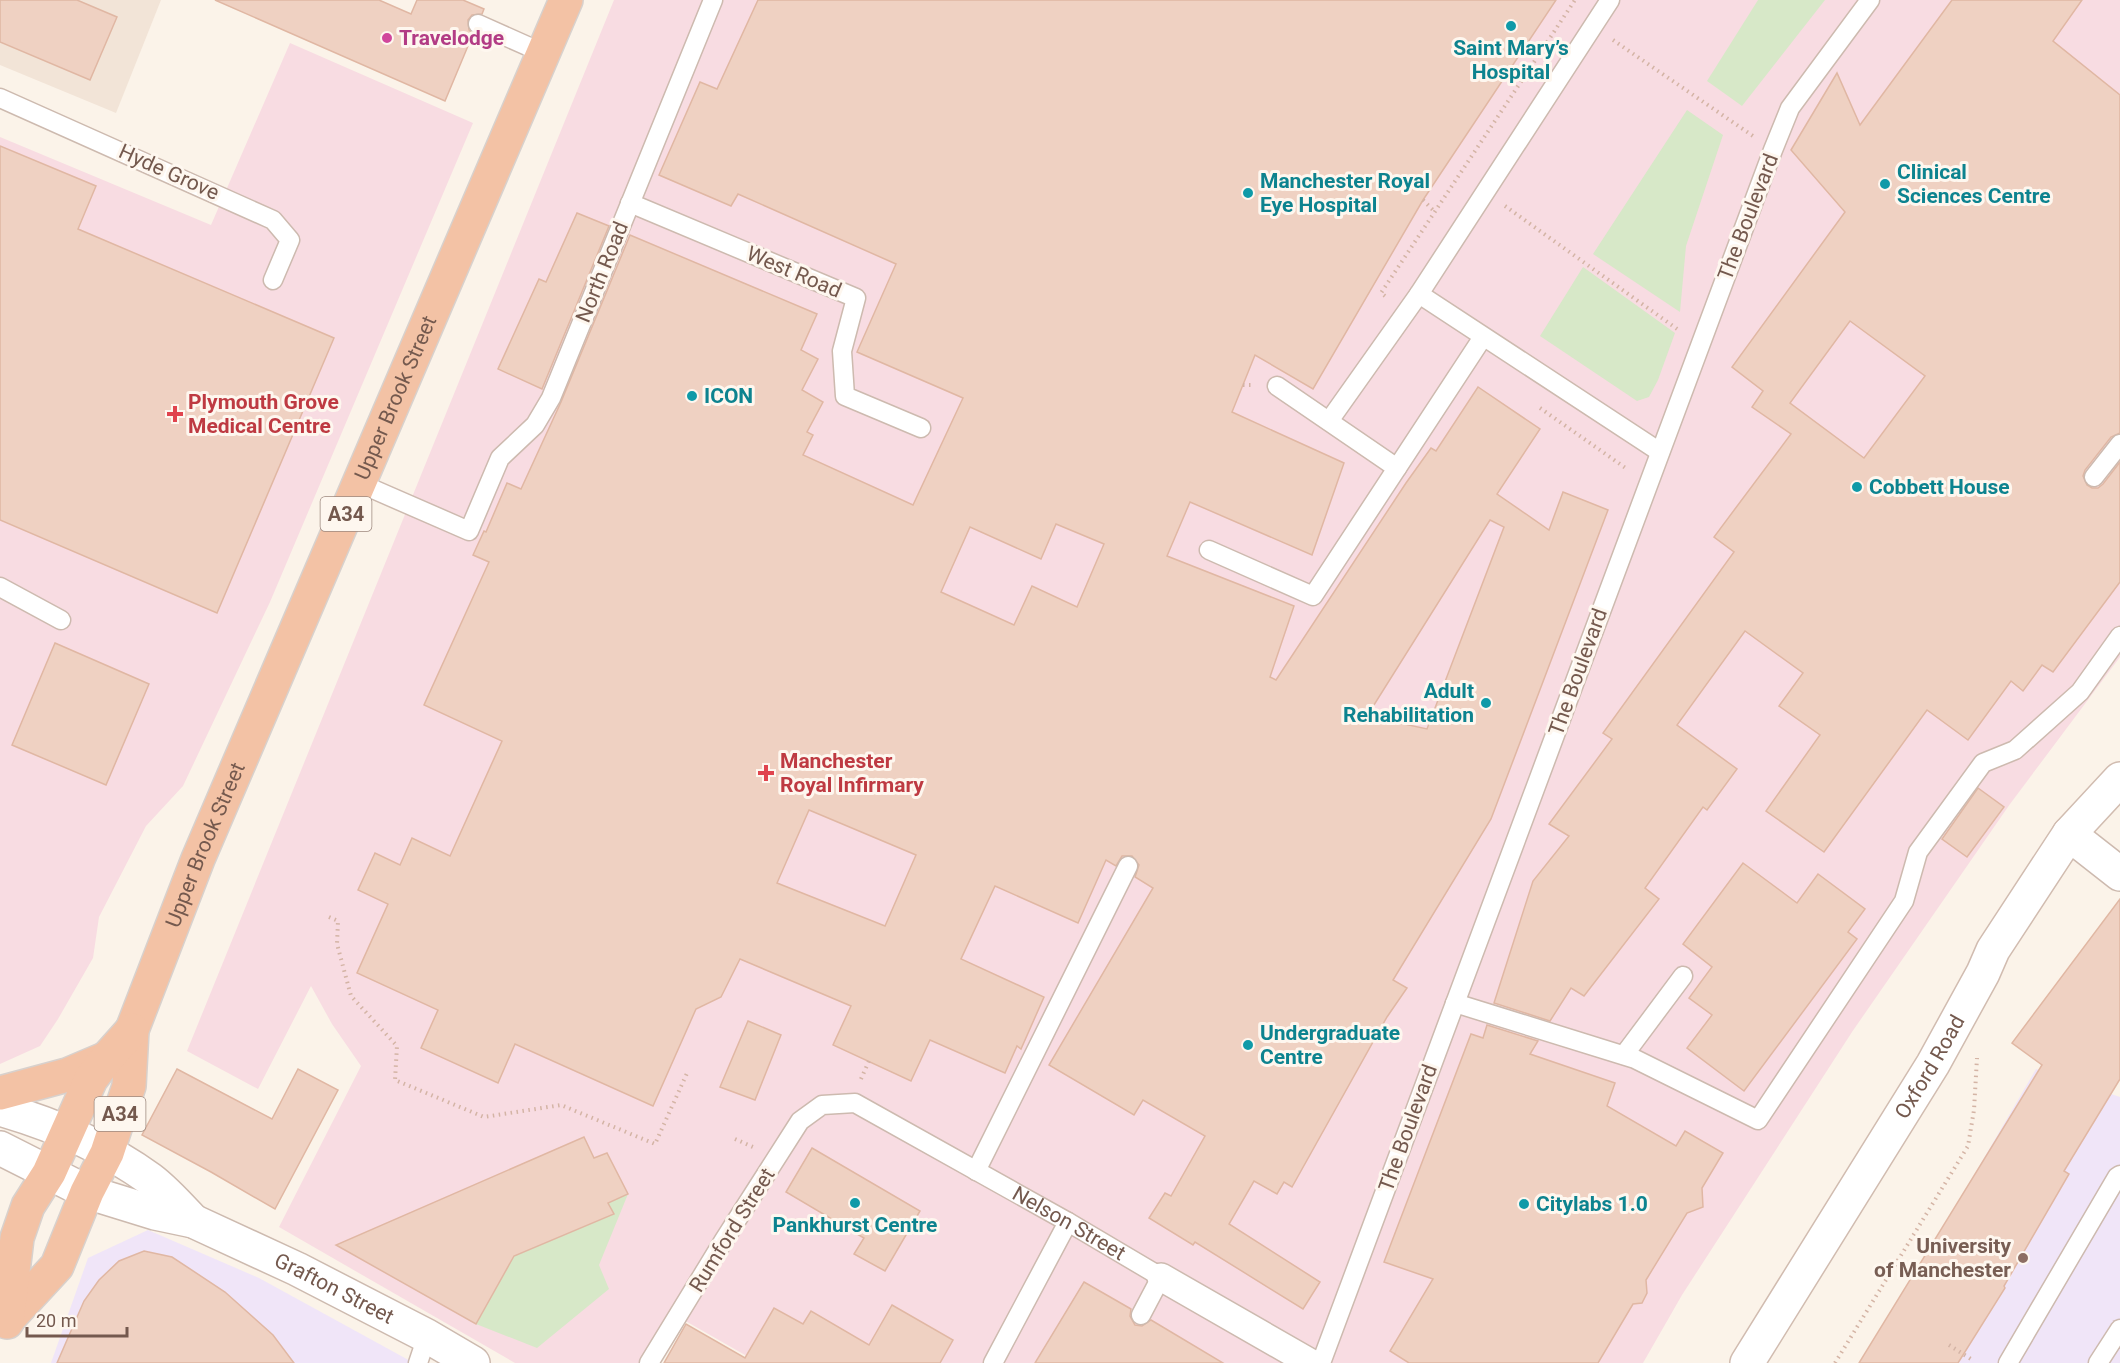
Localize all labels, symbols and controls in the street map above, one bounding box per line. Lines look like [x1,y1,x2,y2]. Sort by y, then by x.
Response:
marker: Saint Mary’s Hospital [1504,19,1518,33]
place label: Travelodge [399,26,504,50]
marker: Travelodge [380,31,394,45]
place label: Saint Mary’s Hospital [1453,36,1569,84]
street label: Hyde Grove [115,139,223,205]
street label: The Boulevard [1713,150,1783,284]
place label: Clinical Sciences Centre [1897,160,2051,208]
place label: Manchester Royal Eye Hospital [1260,169,1430,217]
marker: Clinical Sciences Centre [1878,177,1892,191]
marker: Manchester Royal Eye Hospital [1241,186,1255,200]
street label: North Road [571,218,633,326]
street label: West Road [743,241,845,303]
street label: Upper Brook Street [350,312,441,483]
place label: ICON [704,384,753,408]
marker: ICON [685,389,699,403]
place label: Plymouth Grove Medical Centre [188,390,339,438]
marker: Plymouth Grove Medical Centre [166,405,184,423]
place label: Cobbett House [1869,475,2010,499]
marker: Cobbett House [1850,480,1864,494]
road number: A34 [320,497,372,531]
street label: The Boulevard [1544,605,1612,739]
place label: Adult Rehabilitation [1343,679,1474,727]
marker: Adult Rehabilitation [1479,696,1493,710]
place label: Manchester Royal Infirmary [780,749,924,797]
street label: Upper Brook Street [161,759,250,931]
marker: Manchester Royal Infirmary [757,764,775,782]
street label: Oxford Road [1890,1011,1970,1123]
place label: Undergraduate Centre [1260,1021,1400,1069]
marker: Undergraduate Centre [1241,1038,1255,1052]
street label: The Boulevard [1374,1061,1442,1195]
road number: A34 [94,1097,146,1131]
street label: Rumford Street [684,1163,780,1296]
street label: Nelson Street [1008,1181,1130,1265]
place label: Citylabs 1.0 [1536,1192,1648,1216]
marker: Pankhurst Centre [848,1196,862,1210]
marker: Citylabs 1.0 [1517,1197,1531,1211]
place label: Pankhurst Centre [773,1213,937,1237]
place label: University of Manchester [1874,1234,2011,1282]
street label: Grafton Street [271,1248,398,1329]
marker: University of Manchester [2016,1251,2030,1265]
scale bar [27,1300,128,1338]
text: 20 m [36,1310,76,1331]

